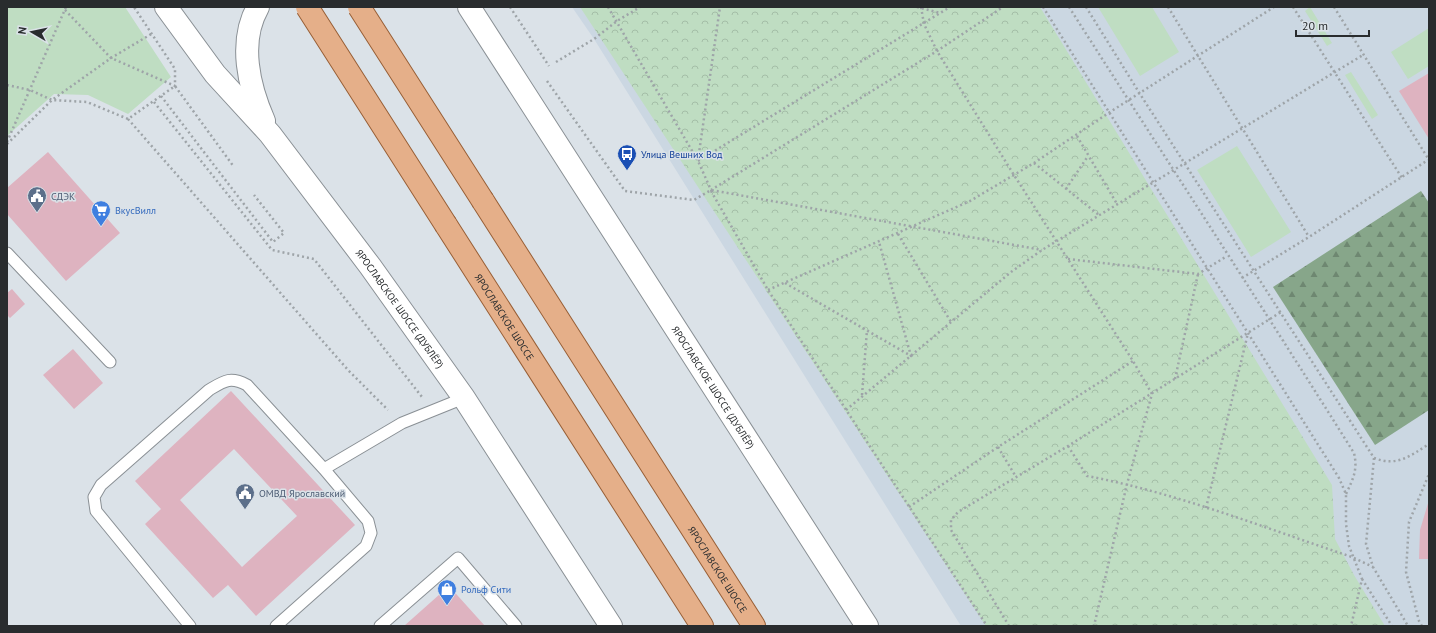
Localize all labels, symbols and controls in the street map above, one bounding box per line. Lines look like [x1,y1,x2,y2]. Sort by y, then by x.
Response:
north arrow [12,12,52,52]
scale bar [1296,12,1369,38]
text: 20 m [1302,18,1328,33]
text: N [15,26,30,35]
bus stop icon: Улица Вешних Вод [616,143,638,171]
place label: Улица Вешних Вод [641,148,723,161]
public building icon: СДЭК [26,185,48,213]
place label: СДЭК [51,190,75,203]
supermarket icon: ВкусВилл [90,199,112,227]
place label: ВкусВилл [115,204,156,217]
street label: ЯРОСЛАВСКОЕ ШОССЕ (ДУБЛЁР) [353,246,447,371]
street label: ЯРОСЛАВСКОЕ ШОССЕ [472,271,537,363]
street label: ЯРОСЛАВСКОЕ ШОССЕ (ДУБЛЁР) [669,323,758,451]
public building icon: ОМВД Ярославский [234,482,256,510]
place label: ОМВД Ярославский [259,487,345,500]
street label: ЯРОСЛАВСКОЕ ШОССЕ [686,524,750,615]
shop icon: Рольф Сити [436,578,458,606]
place label: Рольф Сити [461,583,511,596]

